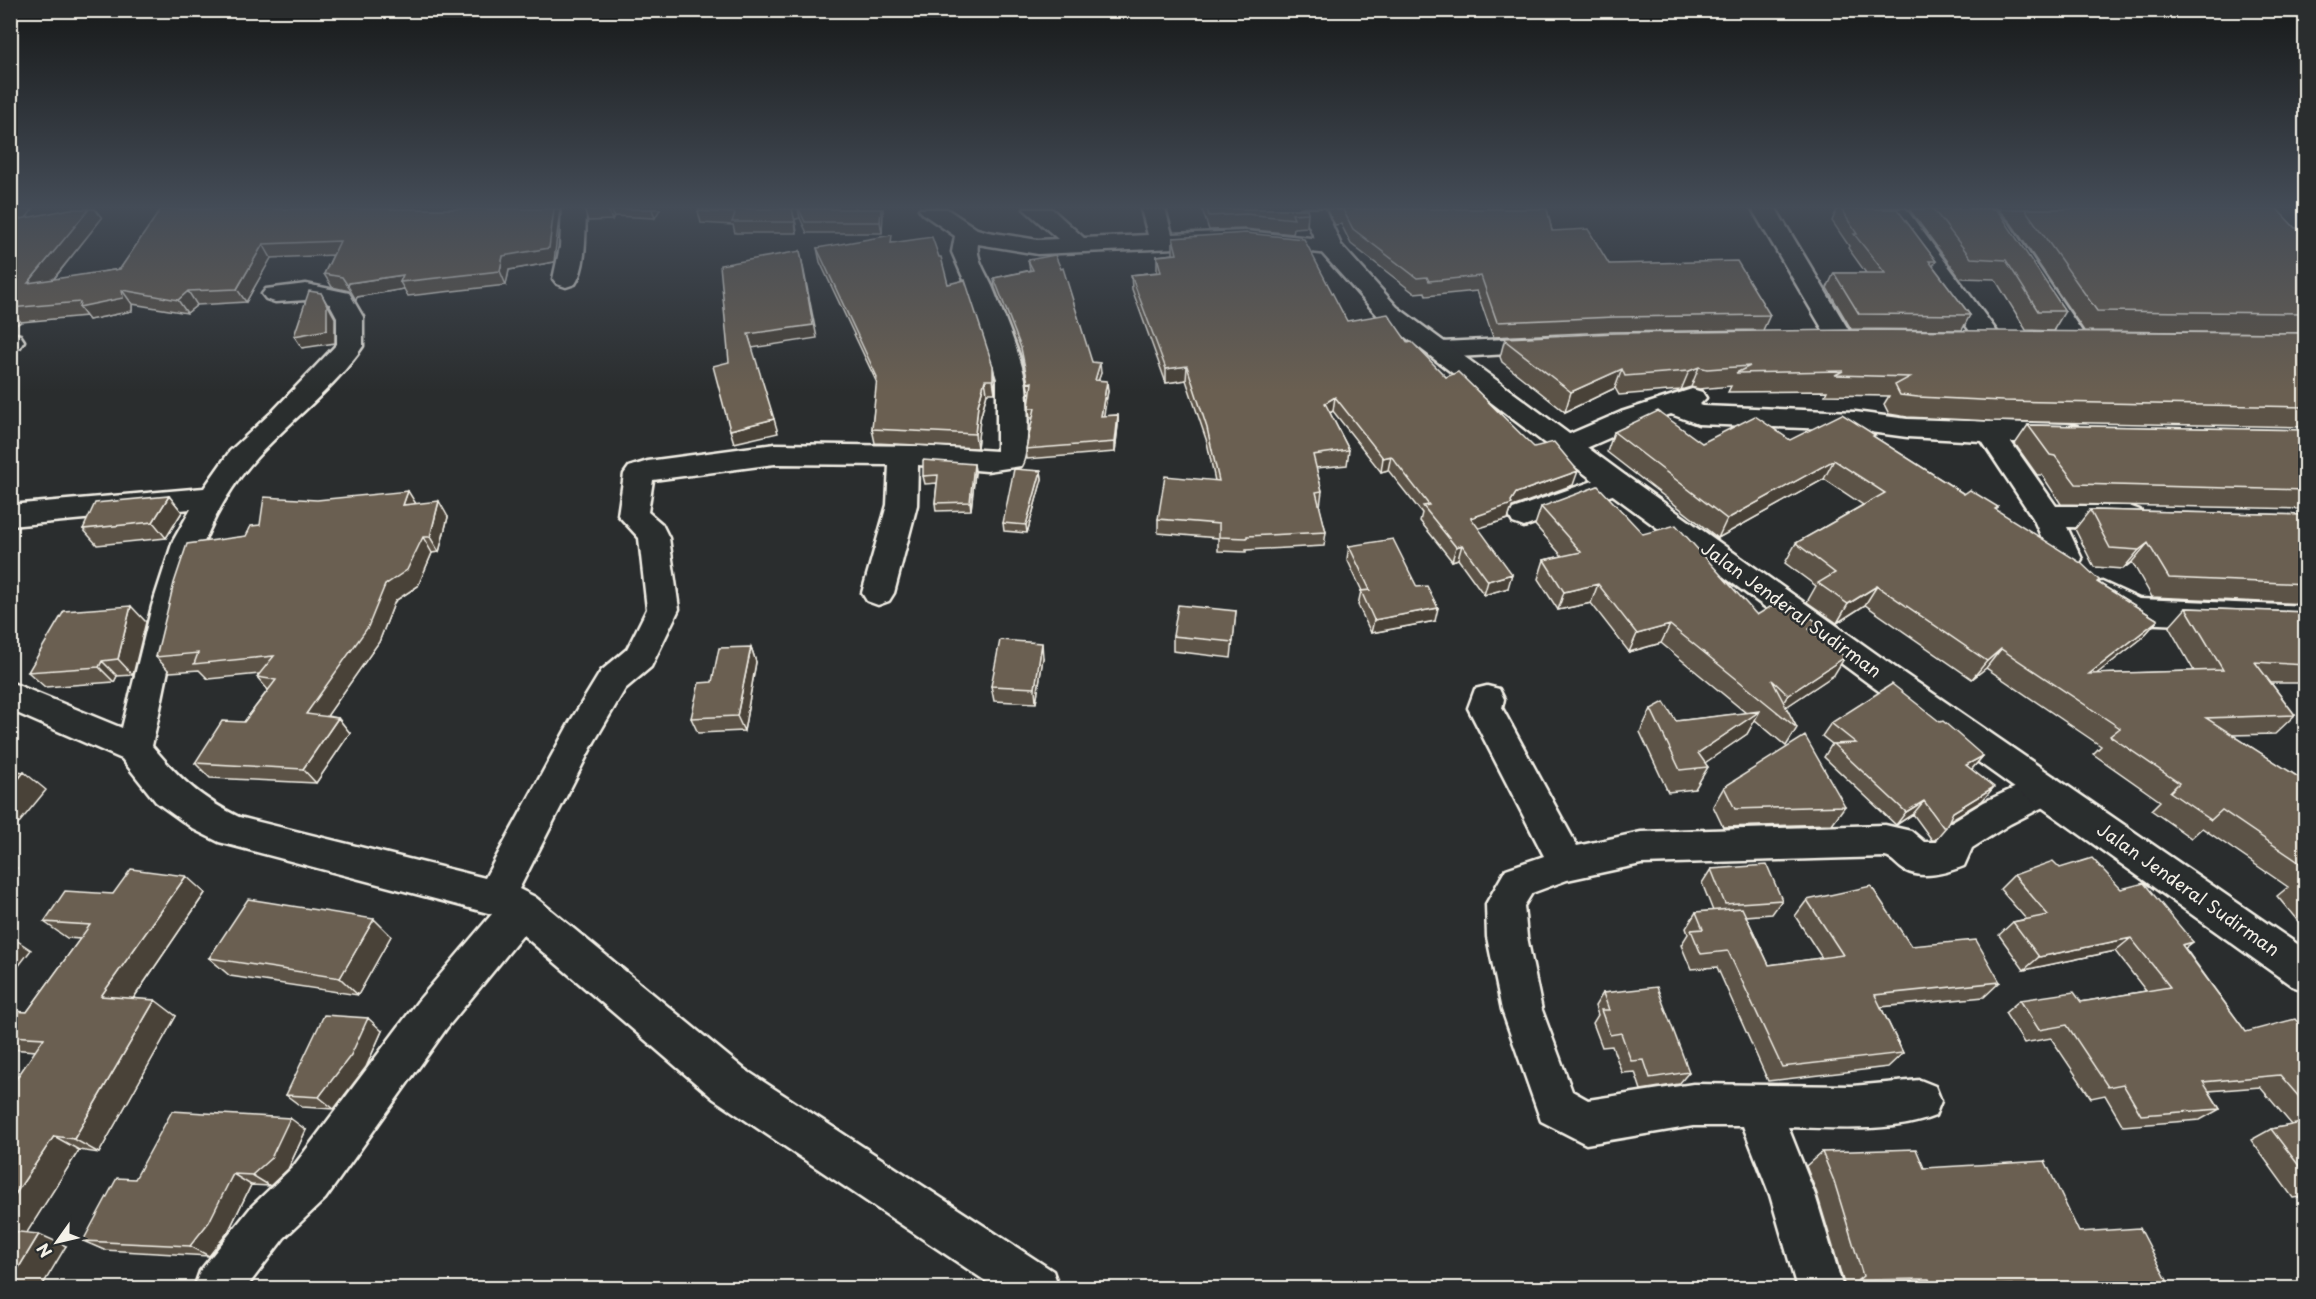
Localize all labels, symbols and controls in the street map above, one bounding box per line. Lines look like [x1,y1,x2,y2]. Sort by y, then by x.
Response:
street label: Jalan Jenderal Sudirman [1696,534,1888,684]
street label: Jalan Jenderal Sudirman [2092,815,2286,962]
north arrow [27,1212,87,1272]
text: N [30,1239,57,1263]

